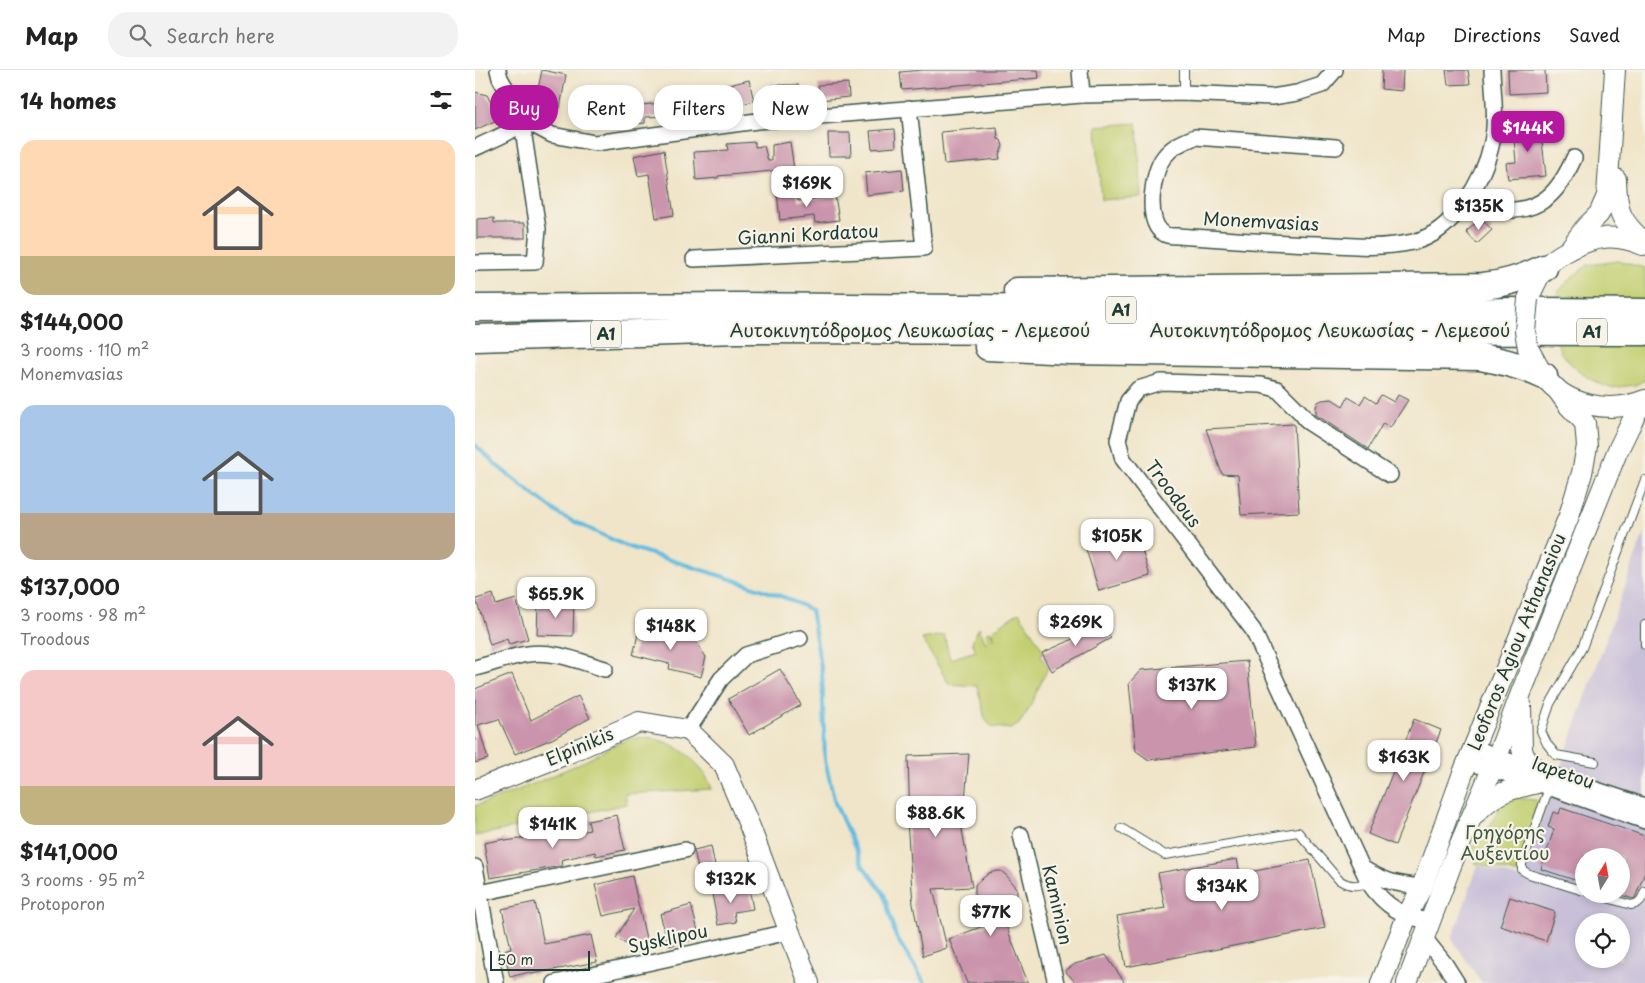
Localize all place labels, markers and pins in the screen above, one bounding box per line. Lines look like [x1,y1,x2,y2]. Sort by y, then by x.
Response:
pin: $144K [1493,111,1563,153]
pin: $169K [772,166,842,208]
pin: $135K [1444,189,1514,231]
pin: $105K [1082,518,1152,561]
pin: $65.9K [515,576,597,619]
pin: $269K [1041,604,1111,647]
pin: $148K [636,608,706,651]
pin: $137K [1157,668,1227,710]
pin: $163K [1369,740,1439,782]
pin: $88.6K [895,796,977,838]
pin: $141K [518,806,588,849]
pin: $132K [696,862,766,904]
pin: $134K [1187,868,1257,911]
pin: $77K [961,894,1021,937]

